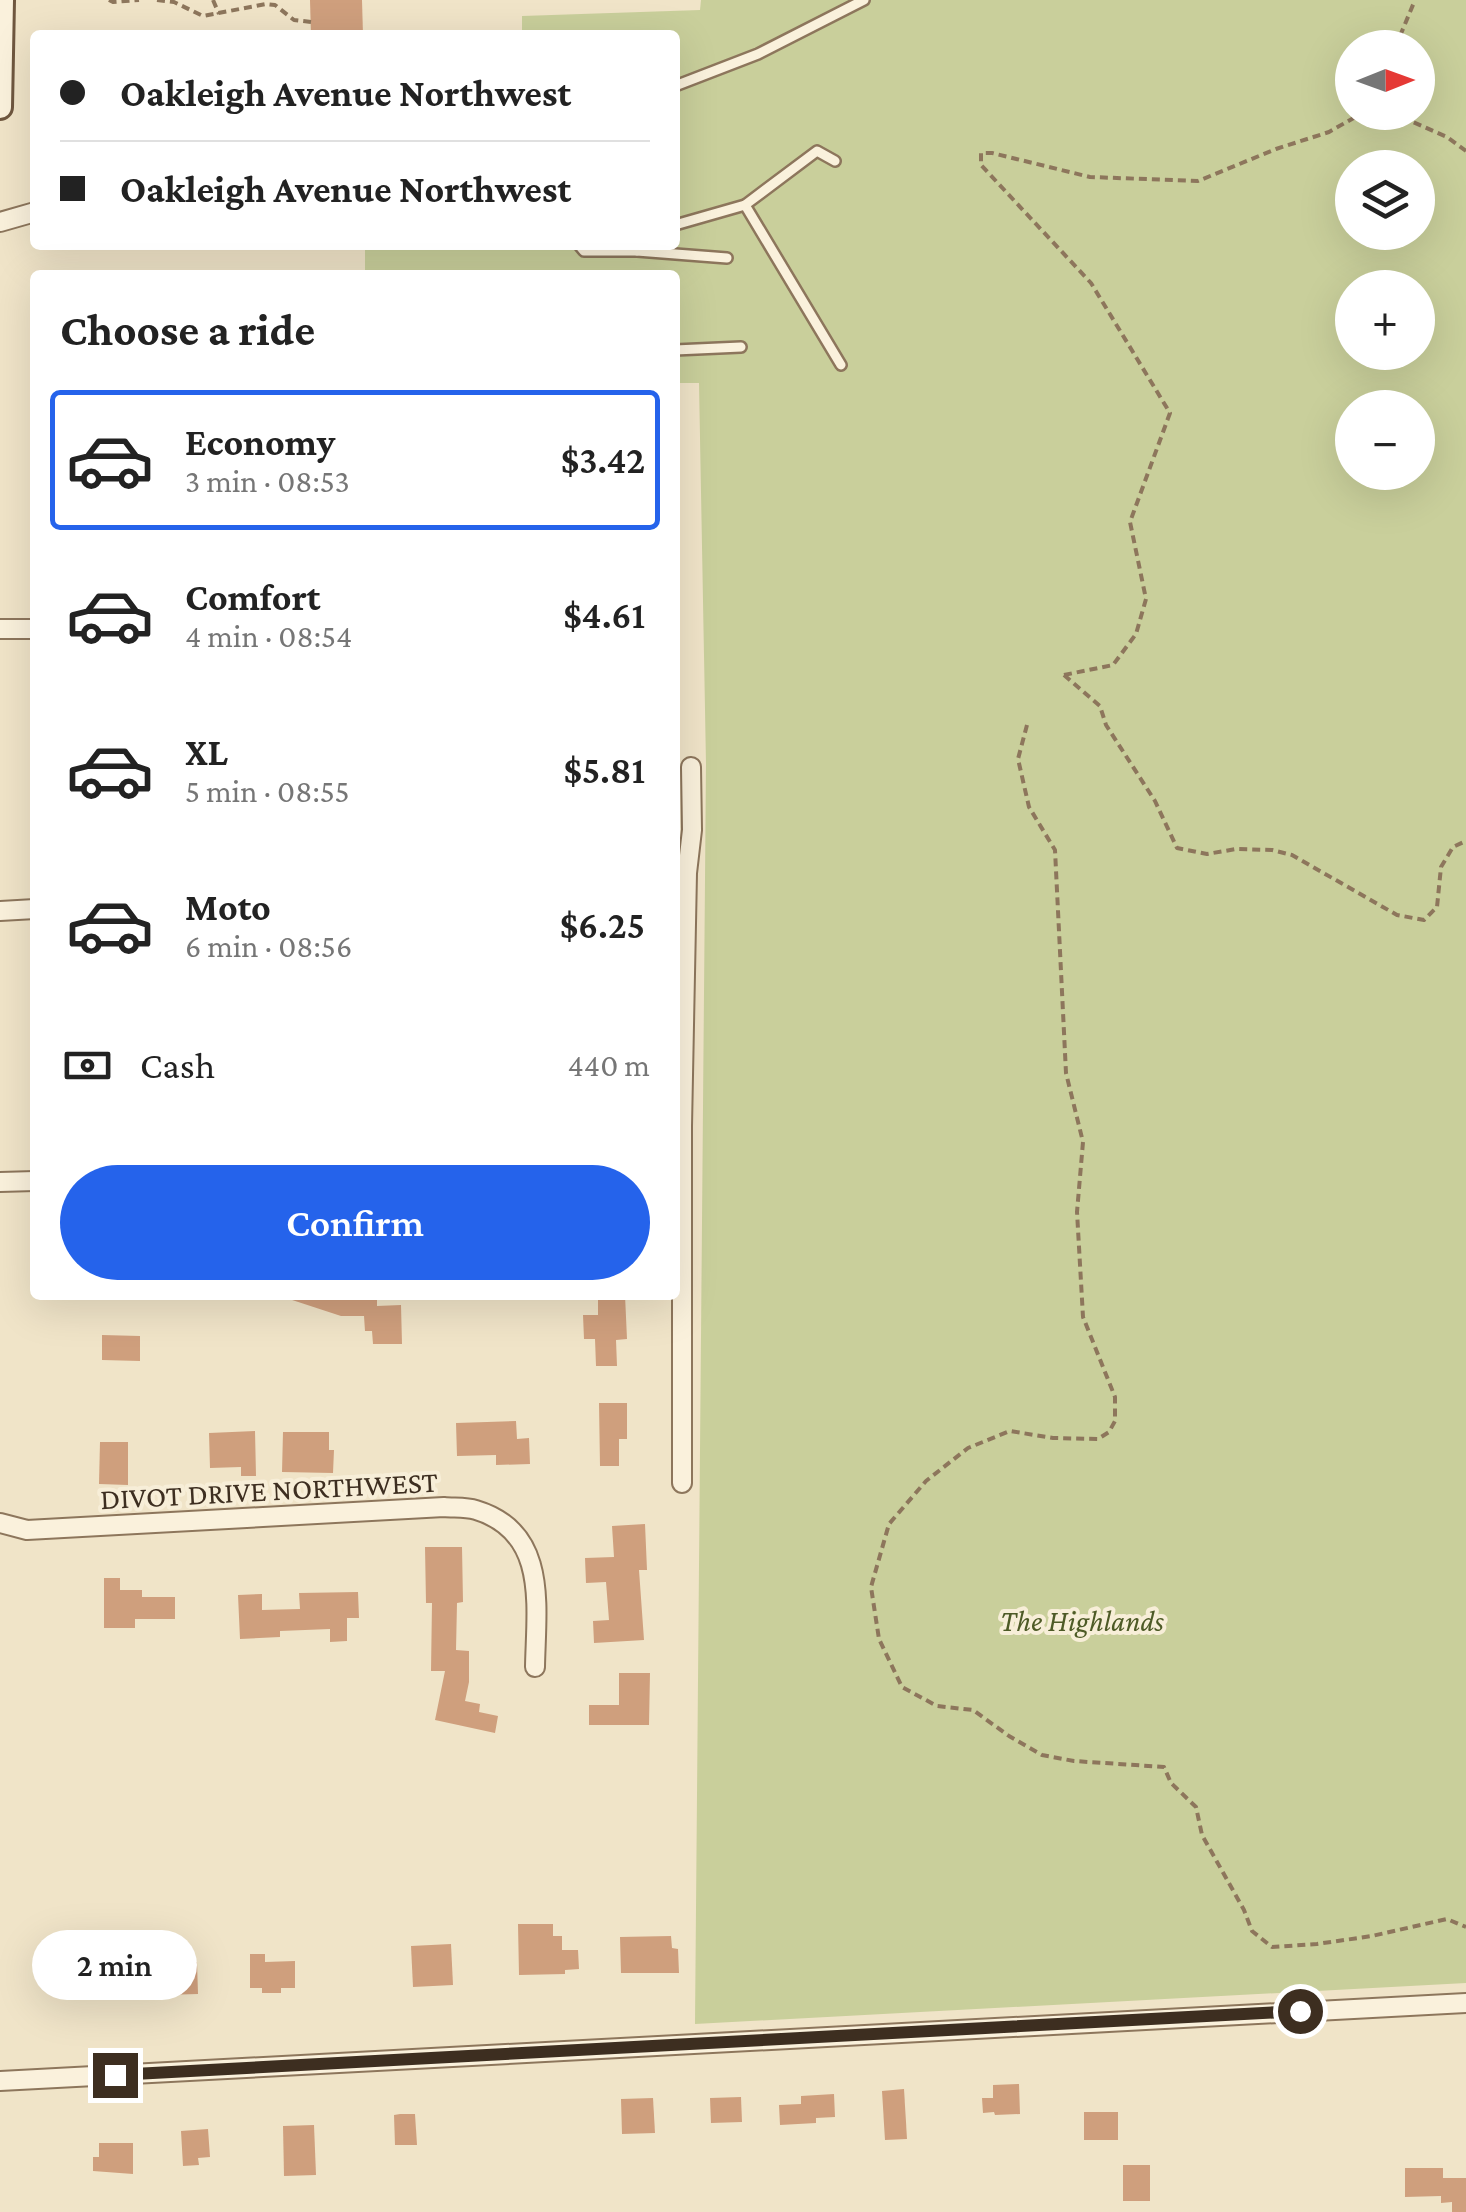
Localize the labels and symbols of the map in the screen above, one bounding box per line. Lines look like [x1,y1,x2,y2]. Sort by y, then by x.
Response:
north arrow [1335,30,1435,130]
street label: DIVOT DRIVE NORTHWEST [99,1465,439,1515]
park label: The Highlands [1000,1604,1164,1638]
callout: 2 min [32,1930,198,2000]
route start [1278,1989,1323,2034]
route end [93,2053,138,2098]

